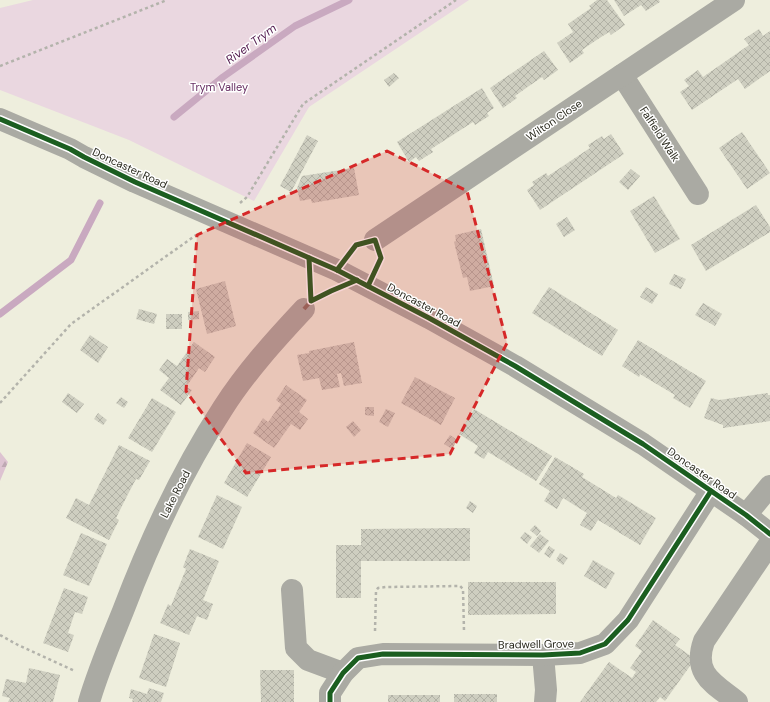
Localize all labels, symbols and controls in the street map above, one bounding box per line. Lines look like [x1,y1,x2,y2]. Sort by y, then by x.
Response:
water label: River Trym [222,20,280,68]
park label: Trym Valley [190,80,248,94]
street label: Wilton Close [523,96,585,144]
street label: Falfield Walk [637,104,683,165]
street label: Doncaster Road [90,145,170,191]
street label: Doncaster Road [385,280,463,330]
street label: Doncaster Road [665,444,739,502]
street label: Lake Road [157,468,193,520]
street label: Bradwell Grove [498,636,574,652]

